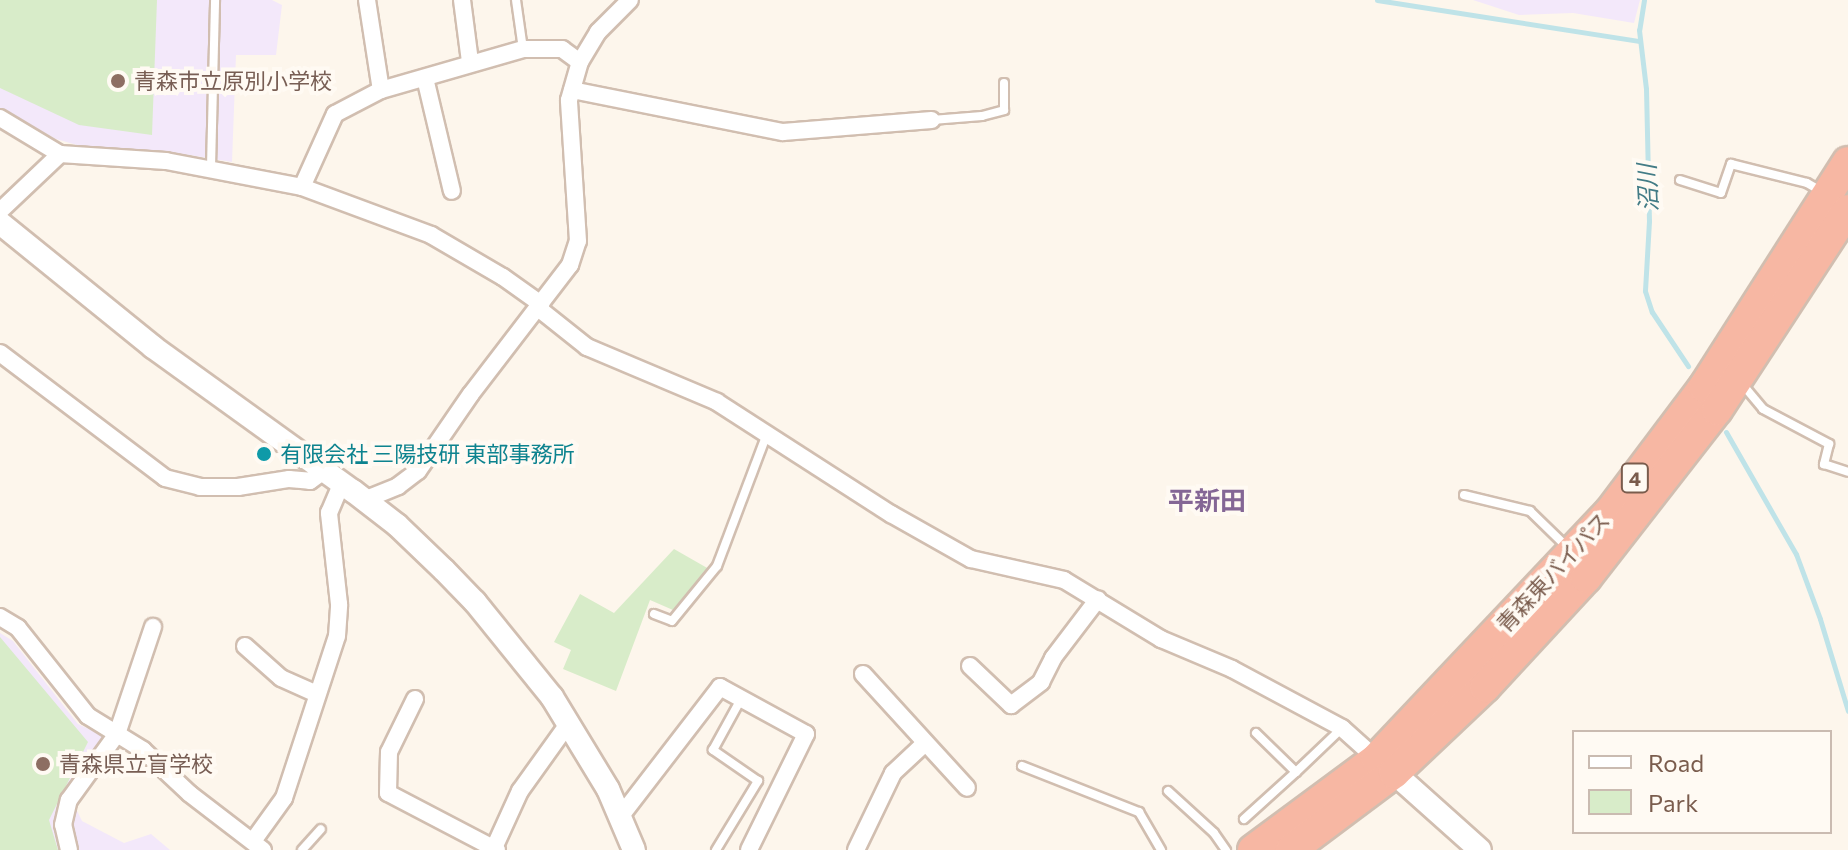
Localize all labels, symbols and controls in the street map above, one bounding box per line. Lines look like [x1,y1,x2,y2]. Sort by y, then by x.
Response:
place label: 青森市立原別小学校 [134,68,332,94]
marker: 青森市立原別小学校 [109,72,127,90]
water label: 沼川 [1631,163,1663,213]
place label: 有限会社 三陽技研 東部事務所 [280,441,574,467]
marker: 有限会社 三陽技研 東部事務所 [255,445,273,463]
road number: 4 [1619,462,1651,494]
district label: 平新田 [1168,484,1246,516]
street label: 青森東バイパス [1491,507,1615,637]
legend [1572,730,1832,834]
text: Road [1648,748,1704,777]
place label: 青森県立盲学校 [59,751,213,777]
marker: 青森県立盲学校 [34,755,52,773]
text: Park [1648,788,1698,817]

